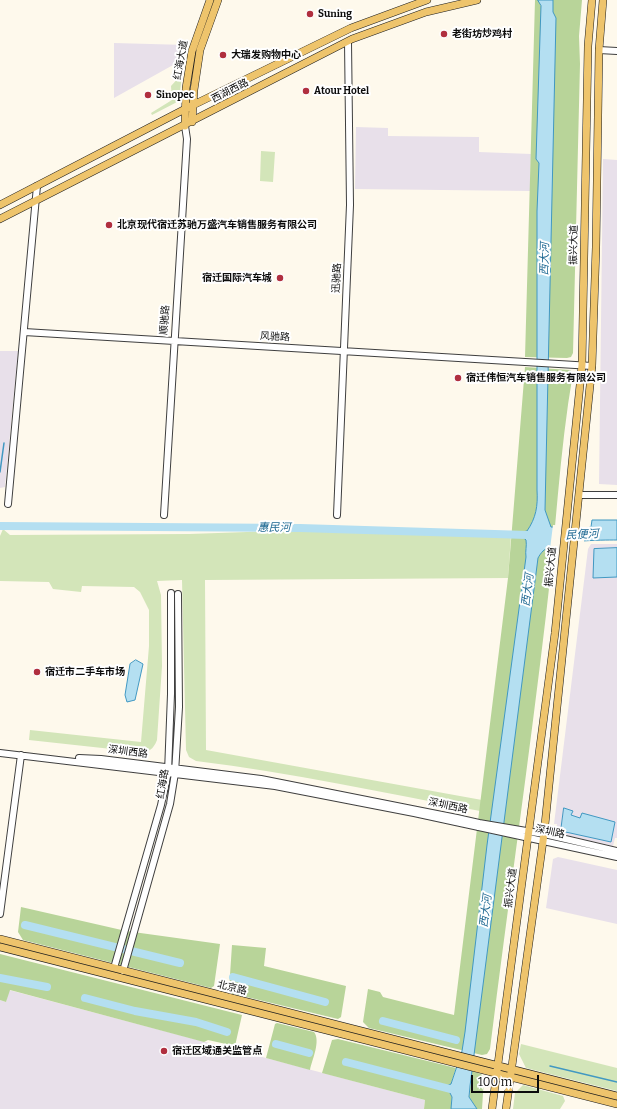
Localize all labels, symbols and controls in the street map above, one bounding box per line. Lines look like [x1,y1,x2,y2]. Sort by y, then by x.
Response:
place label: Suning [318,8,352,20]
marker: Suning [305,9,315,19]
place label: 老街坊炒鸡村 [452,28,512,40]
marker: 老街坊炒鸡村 [439,29,449,39]
street label: 红海大道 [172,39,190,81]
place label: 大瑞发购物中心 [231,49,301,61]
marker: 大瑞发购物中心 [218,50,228,60]
street label: 西湖西路 [209,77,251,105]
place label: Atour Hotel [314,85,369,97]
marker: Atour Hotel [301,86,311,96]
place label: Sinopec [156,89,194,101]
marker: Sinopec [143,90,153,100]
place label: 北京现代宿迁苏驰万盛汽车销售服务有限公司 [117,219,317,231]
marker: 北京现代宿迁苏驰万盛汽车销售服务有限公司 [104,220,114,230]
street label: 振兴大道 [568,225,580,265]
water label: 西大河 [538,242,552,276]
street label: 迅驰路 [330,263,344,293]
place label: 宿迁国际汽车城 [202,272,272,284]
marker: 宿迁国际汽车城 [275,273,285,283]
street label: 顺驰路 [158,305,172,335]
street label: 风驰路 [260,330,290,344]
place label: 宿迁伟恒汽车销售服务有限公司 [466,372,606,384]
marker: 宿迁伟恒汽车销售服务有限公司 [453,373,463,383]
water label: 惠民河 [258,521,290,535]
water label: 民便河 [565,528,599,542]
street label: 振兴大道 [543,546,559,588]
water label: 西大河 [519,573,537,607]
place label: 宿迁市二手车市场 [45,666,125,678]
marker: 宿迁市二手车市场 [32,667,42,677]
street label: 深圳西路 [107,744,149,760]
street label: 红海路 [154,768,172,800]
street label: 深圳西路 [427,796,469,816]
street label: 深圳路 [534,823,566,841]
street label: 振兴大道 [503,867,519,909]
water label: 西大河 [477,894,495,928]
street label: 北京路 [216,979,248,997]
place label: 宿迁区域通关监管点 [172,1045,262,1057]
marker: 宿迁区域通关监管点 [159,1046,169,1056]
scale bar [473,1067,541,1093]
text: 100 m [478,1075,512,1089]

